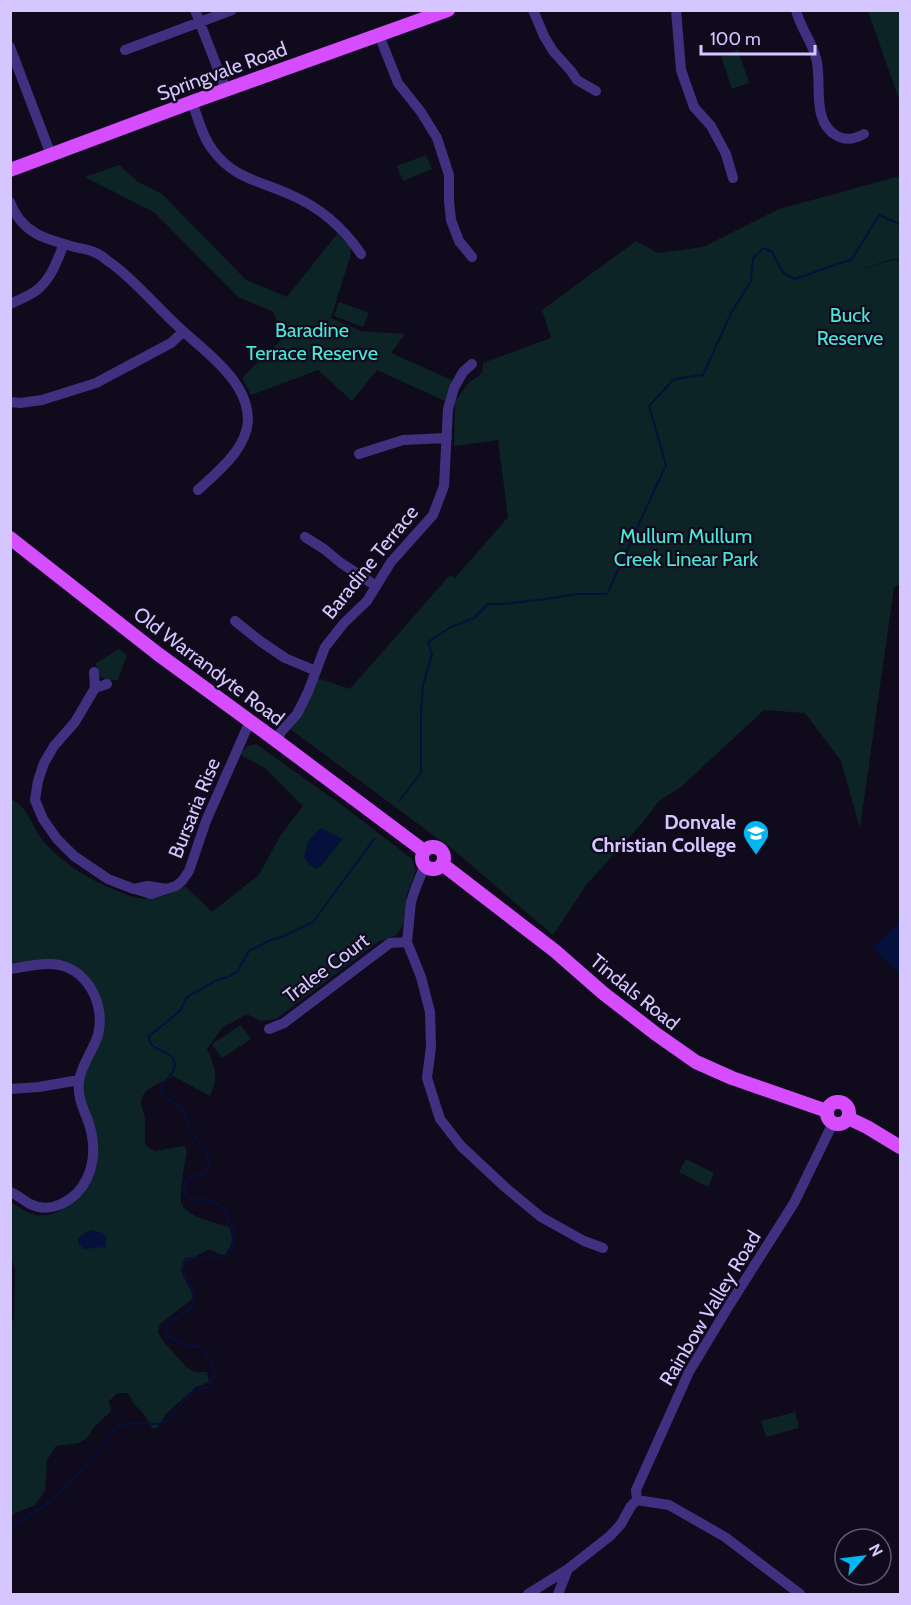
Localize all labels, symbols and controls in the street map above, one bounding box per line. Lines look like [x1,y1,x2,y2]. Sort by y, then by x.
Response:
scale bar [701,18,815,56]
text: 100 m [710,28,761,50]
street label: Springvale Road [154,36,290,106]
park label: Buck Reserve [817,303,883,350]
park label: Baradine Terrace Reserve [246,318,378,365]
street label: Baradine Terrace [317,500,423,624]
park label: Mullum Mullum Creek Linear Park [614,524,758,571]
street label: Old Warrandyte Road [129,602,289,730]
street label: Bursaria Rise [163,754,225,862]
place label: Donvale Christian College [591,810,736,857]
school or university icon: Donvale Christian College [741,818,771,856]
street label: Tralee Court [278,928,374,1008]
street label: Tindals Road [586,949,684,1035]
street label: Rainbow Valley Road [654,1226,766,1390]
north arrow [833,1527,893,1587]
text: N [865,1541,887,1560]

